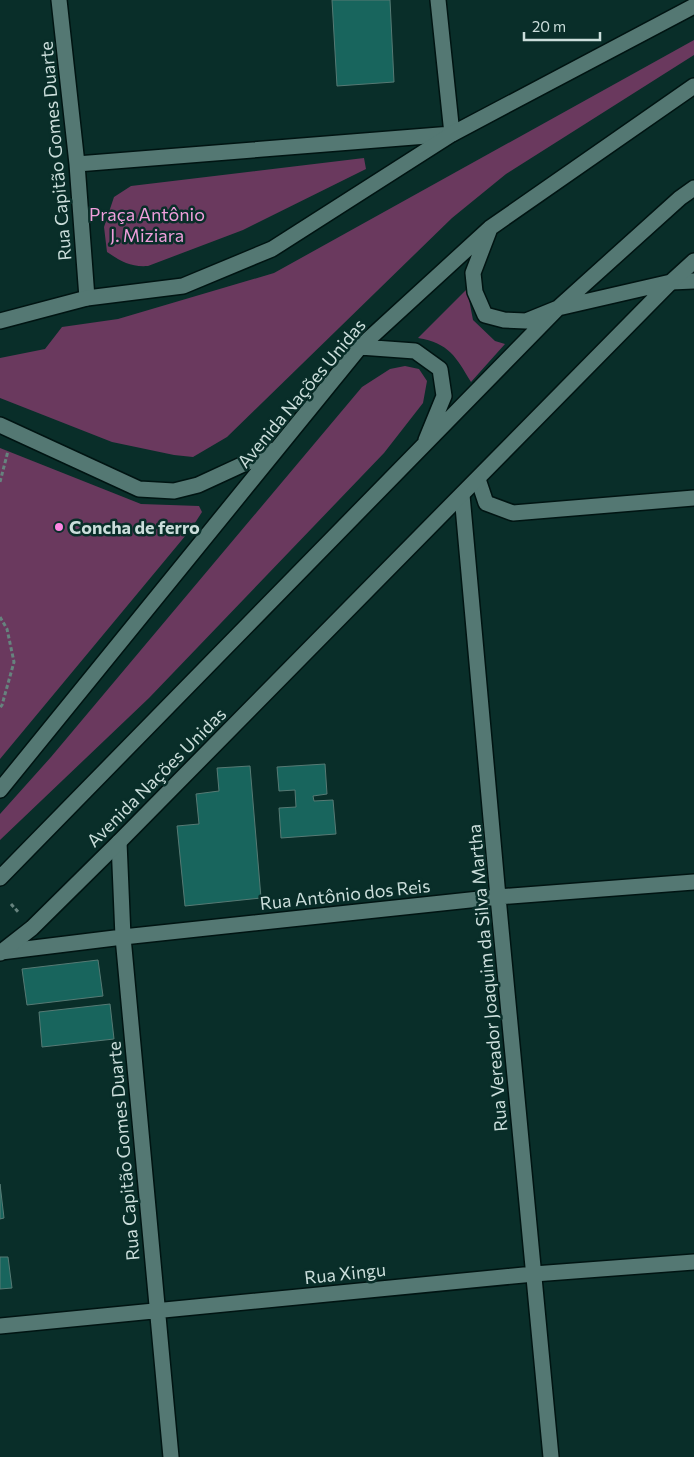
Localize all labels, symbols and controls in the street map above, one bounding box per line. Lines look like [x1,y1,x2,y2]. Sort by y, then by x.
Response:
scale bar [524,10,600,42]
text: 20 m [532,17,566,35]
street label: Rua Capitão Gomes Duarte [34,40,76,262]
park label: Praça Antônio J. Miziara [89,203,205,246]
street label: Avenida Nações Unidas [232,314,370,472]
place label: Concha de ferro [69,516,200,538]
marker: Concha de ferro [53,521,65,533]
street label: Avenida Nações Unidas [82,703,230,851]
street label: Rua Vereador Joaquim da Silva Martha [463,823,511,1133]
street label: Rua Antônio dos Reis [259,874,431,914]
street label: Rua Capitão Gomes Duarte [102,1040,144,1262]
street label: Rua Xingu [303,1258,387,1288]

